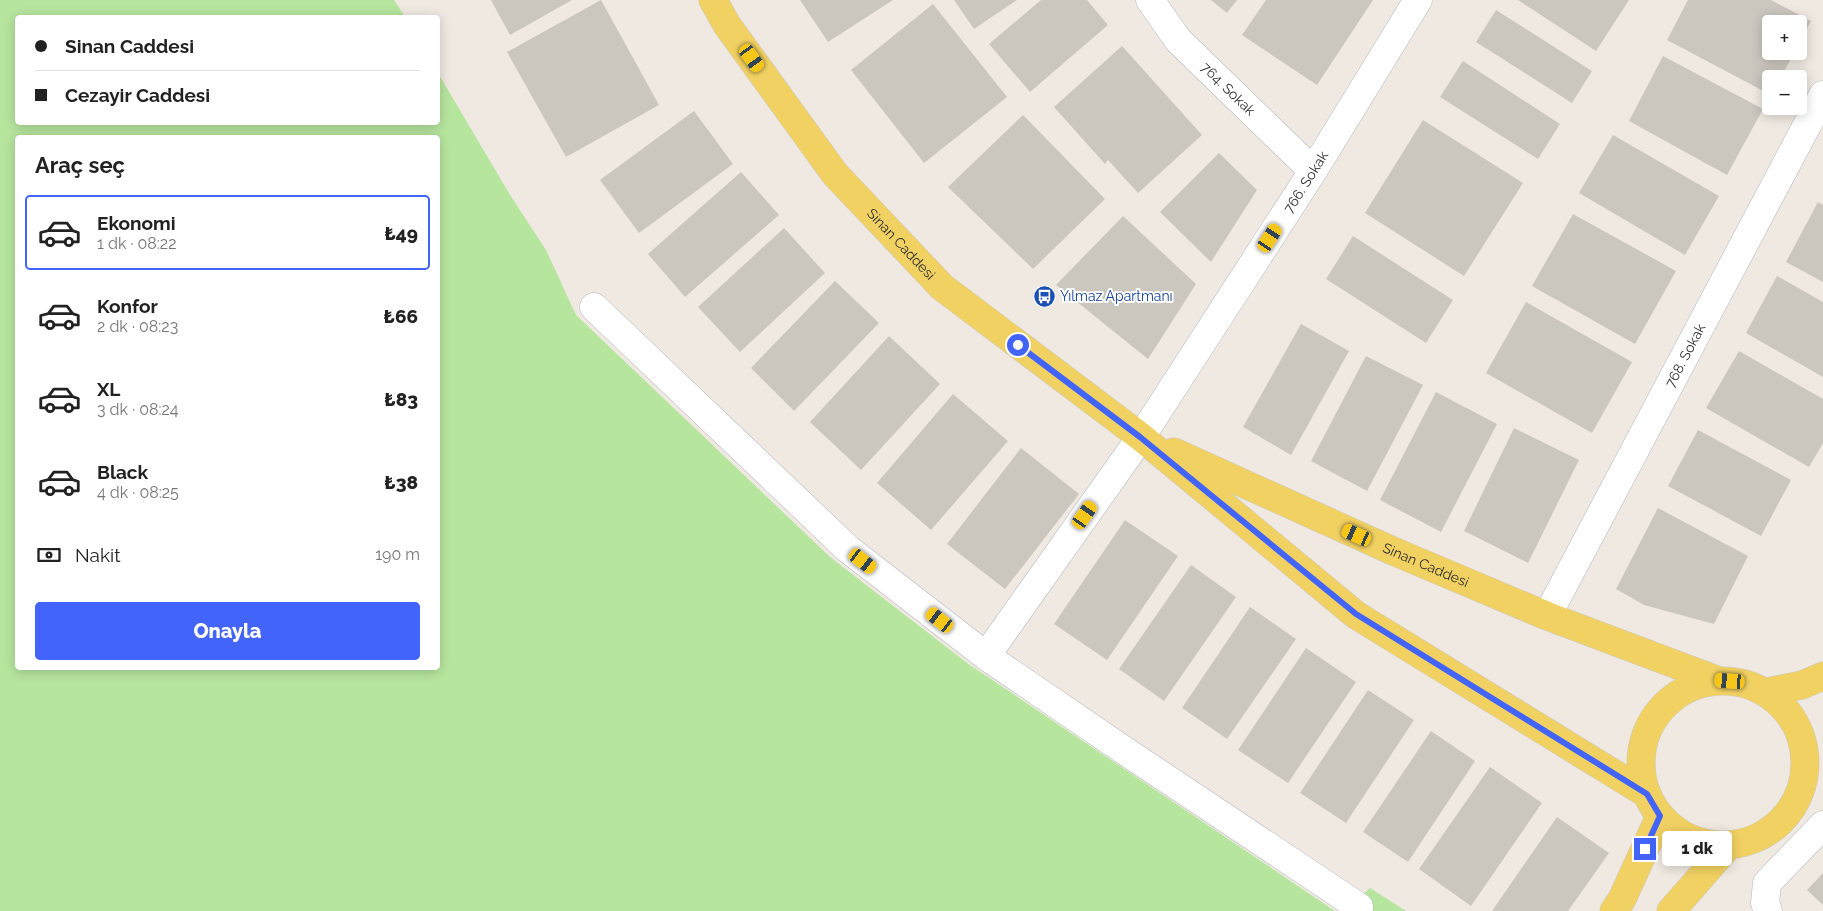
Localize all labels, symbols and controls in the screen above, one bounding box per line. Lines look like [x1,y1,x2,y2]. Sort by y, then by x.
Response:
map controls [1762,15,1807,115]
button: + [1762,15,1807,60]
text: Sinan Caddesi [65,35,194,57]
car [737,41,766,75]
street label: 764. Sokak [1198,59,1259,119]
button: − [1762,70,1807,115]
text: Cezayir Caddesi [65,84,210,106]
street label: 766. Sokak [1280,148,1332,216]
text: Araç seç [35,152,125,178]
street label: Sinan Caddesi [864,205,939,283]
icon: car [37,210,82,255]
text: Ekonomi [97,212,176,234]
car [1255,221,1284,255]
text: ₺49 [385,222,418,244]
text: 1 dk · 08:22 [97,234,177,253]
bus stop icon: Yılmaz Apartmanı [1032,284,1056,308]
place label: Yılmaz Apartmanı [1060,288,1173,304]
icon: car [37,293,82,338]
text: Konfor [97,295,158,317]
text: ₺66 [384,305,418,327]
text: 2 dk · 08:23 [97,317,178,336]
street label: 768. Sokak [1662,320,1709,390]
route start [1007,334,1029,356]
icon: car [37,376,82,421]
text: XL [97,378,120,400]
text: ₺83 [384,388,418,410]
text: 3 dk · 08:24 [97,400,179,419]
icon: car [37,459,82,504]
text: Black [97,461,148,483]
text: ₺38 [384,471,418,493]
text: 4 dk · 08:25 [97,483,179,502]
car [1070,498,1099,532]
car [1340,522,1373,548]
street label: Sinan Caddesi [1380,539,1471,590]
icon: cash [35,541,63,569]
text: Nakit [75,544,121,566]
text: 190 m [375,545,420,564]
car [846,546,879,576]
button: Onayla [35,602,420,660]
car [923,605,956,635]
car [1714,672,1745,690]
callout: 1 dk [1662,832,1732,866]
route end [1634,838,1656,860]
text: 1 dk [1681,839,1713,858]

